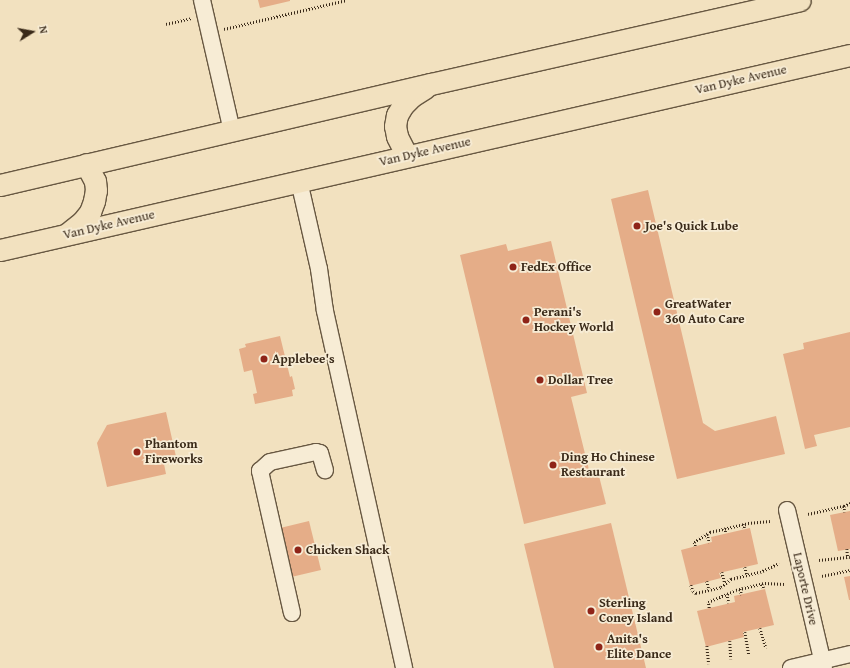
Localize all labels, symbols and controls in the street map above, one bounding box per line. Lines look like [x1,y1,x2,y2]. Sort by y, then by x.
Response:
north arrow [12,12,52,52]
text: N [35,25,52,35]
street label: Van Dyke Avenue [694,62,788,98]
street label: Van Dyke Avenue [378,134,472,170]
street label: Van Dyke Avenue [62,207,156,243]
place label: Joe's Quick Lube [645,218,738,234]
marker: Joe's Quick Lube [632,221,642,231]
place label: FedEx Office [521,259,591,275]
marker: FedEx Office [508,262,518,272]
place label: GreatWater 360 Auto Care [665,297,745,328]
place label: Perani's Hockey World [534,305,614,336]
marker: GreatWater 360 Auto Care [652,307,662,317]
marker: Perani's Hockey World [521,315,531,325]
place label: Applebee's [272,351,335,367]
marker: Applebee's [259,354,269,364]
place label: Dollar Tree [548,372,613,388]
marker: Dollar Tree [535,375,545,385]
place label: Phantom Fireworks [145,437,203,468]
marker: Phantom Fireworks [132,447,142,457]
place label: Ding Ho Chinese Restaurant [561,450,655,481]
marker: Ding Ho Chinese Restaurant [548,460,558,470]
place label: Chicken Shack [306,542,389,558]
marker: Chicken Shack [293,545,303,555]
street label: Laporte Drive [789,551,821,627]
place label: Sterling Coney Island [599,596,673,627]
marker: Sterling Coney Island [586,606,596,616]
place label: Anita's Elite Dance [607,632,671,663]
marker: Anita's Elite Dance [594,642,604,652]

